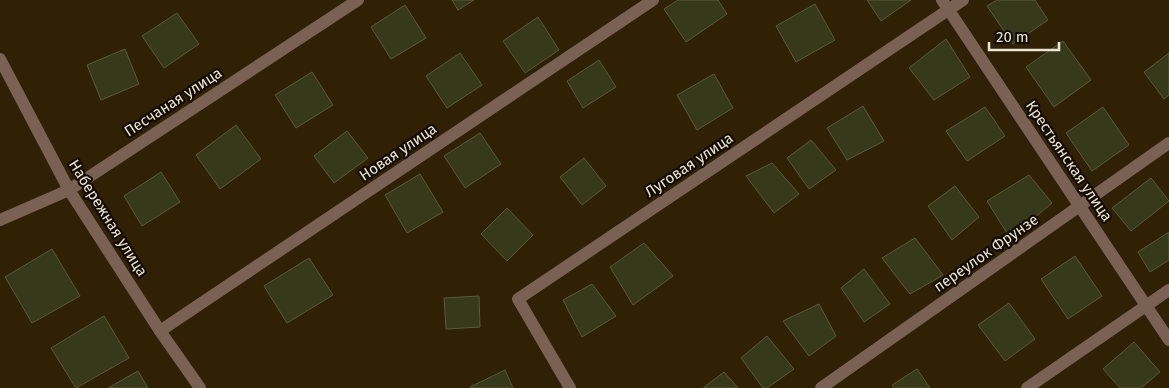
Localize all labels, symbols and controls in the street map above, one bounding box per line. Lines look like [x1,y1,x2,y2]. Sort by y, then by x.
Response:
scale bar [989,20,1059,52]
text: 20 m [996,28,1029,46]
street label: Песчаная улица [121,64,225,140]
street label: Крестьянская улица [1022,97,1116,225]
street label: Новая улица [356,120,440,184]
street label: Луговая улица [641,129,737,201]
street label: Набережная улица [65,156,151,280]
street label: переулок Фрунзе [930,210,1042,296]

